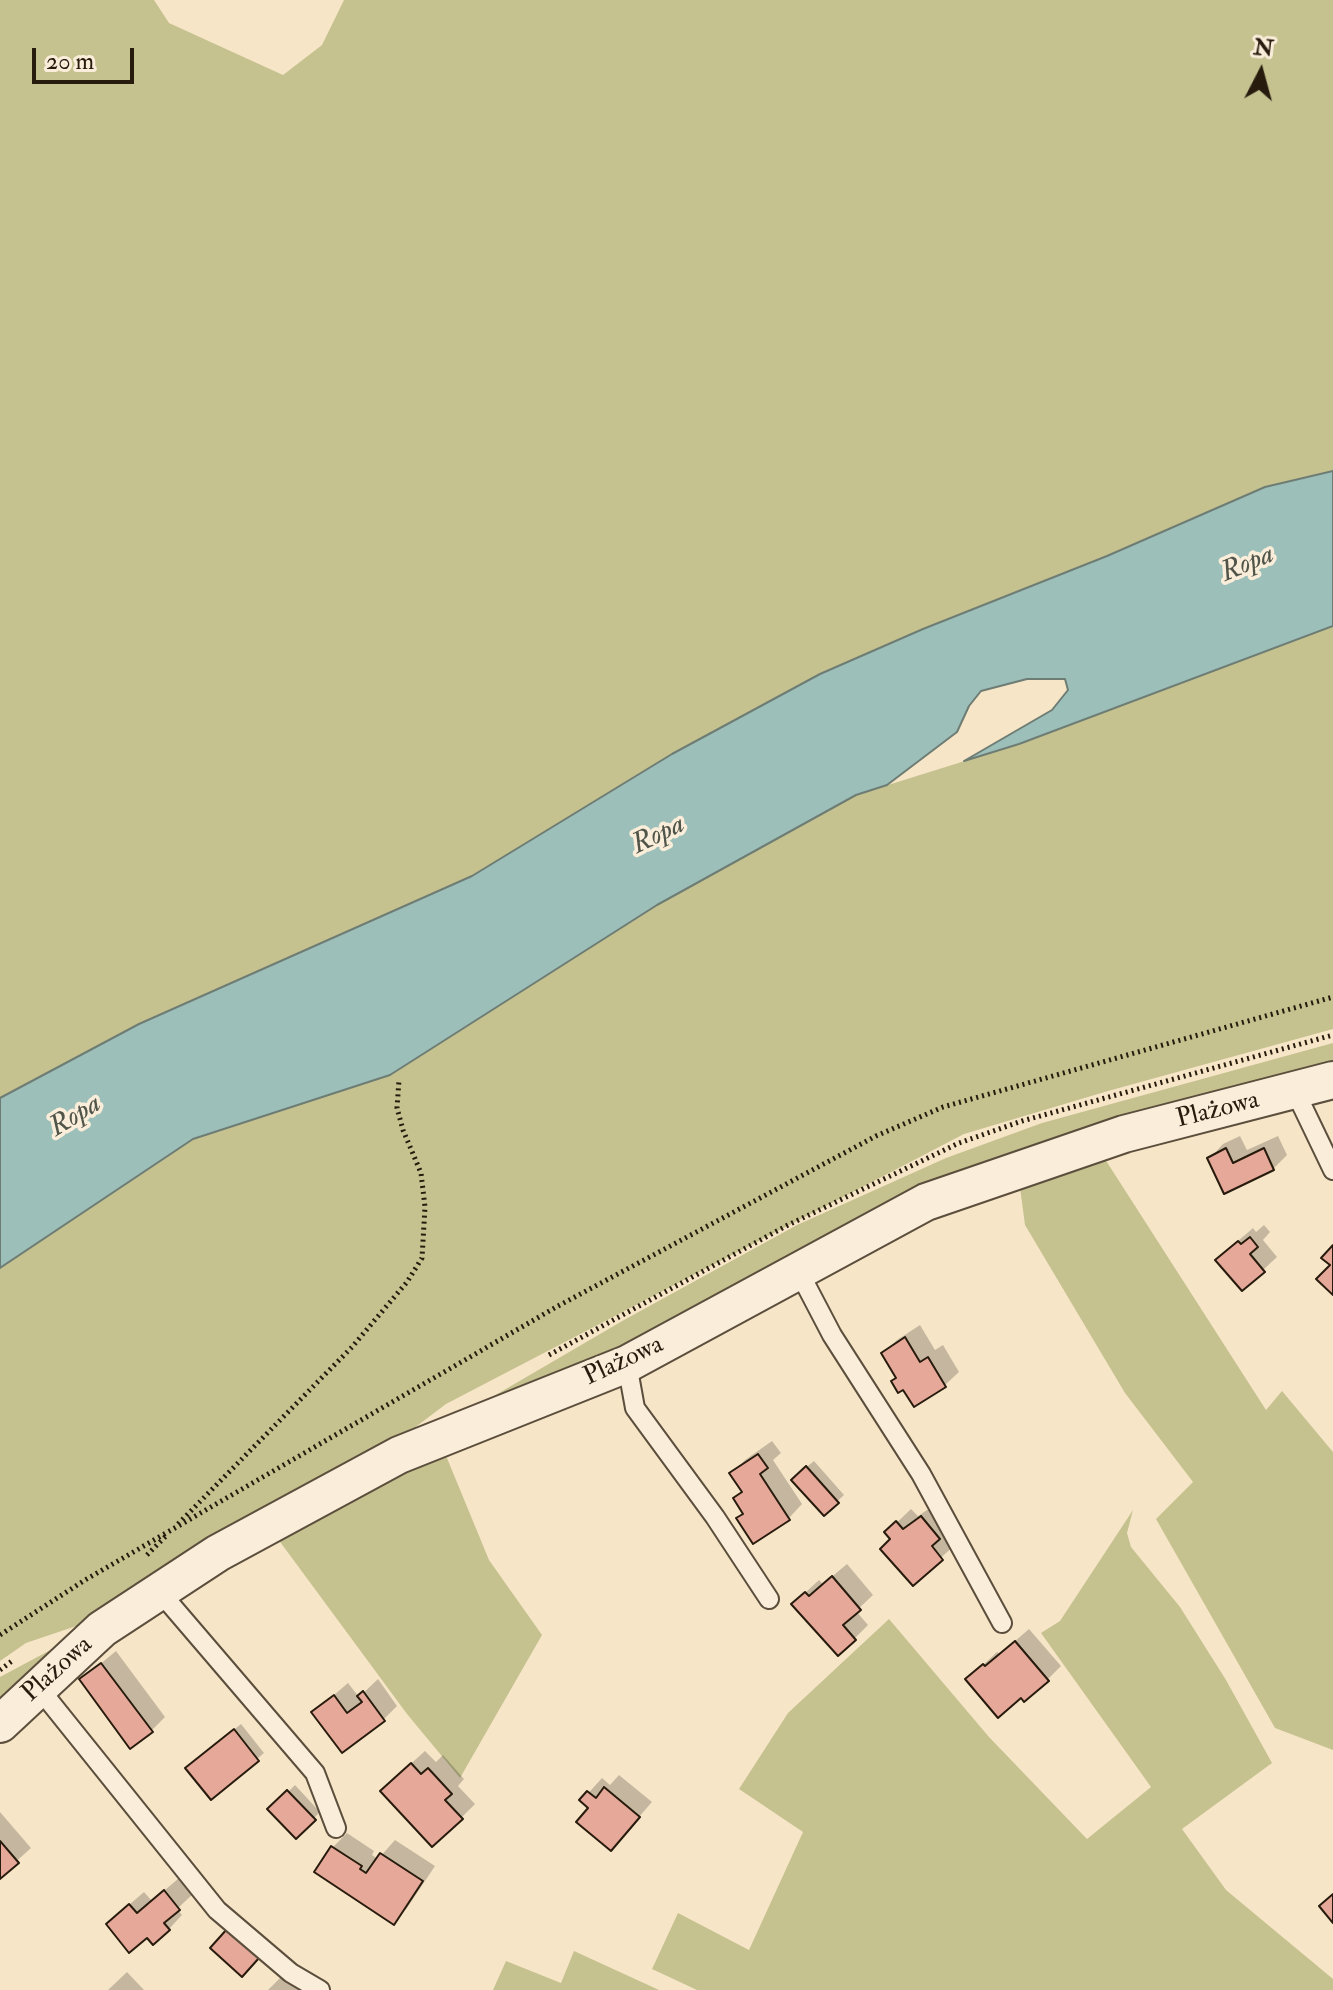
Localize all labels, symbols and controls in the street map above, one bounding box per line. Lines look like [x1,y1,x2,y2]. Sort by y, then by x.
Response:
scale bar [36,32,138,82]
north arrow [1221,32,1301,112]
text: N [1252,33,1275,63]
text: 20 m [46,46,94,77]
water label: Ropa [1216,539,1280,591]
water label: Ropa [627,809,691,863]
street label: Plażowa [1173,1086,1263,1136]
water label: Ropa [44,1088,108,1146]
street label: Plażowa [579,1330,669,1394]
street label: Plażowa [16,1630,100,1710]

